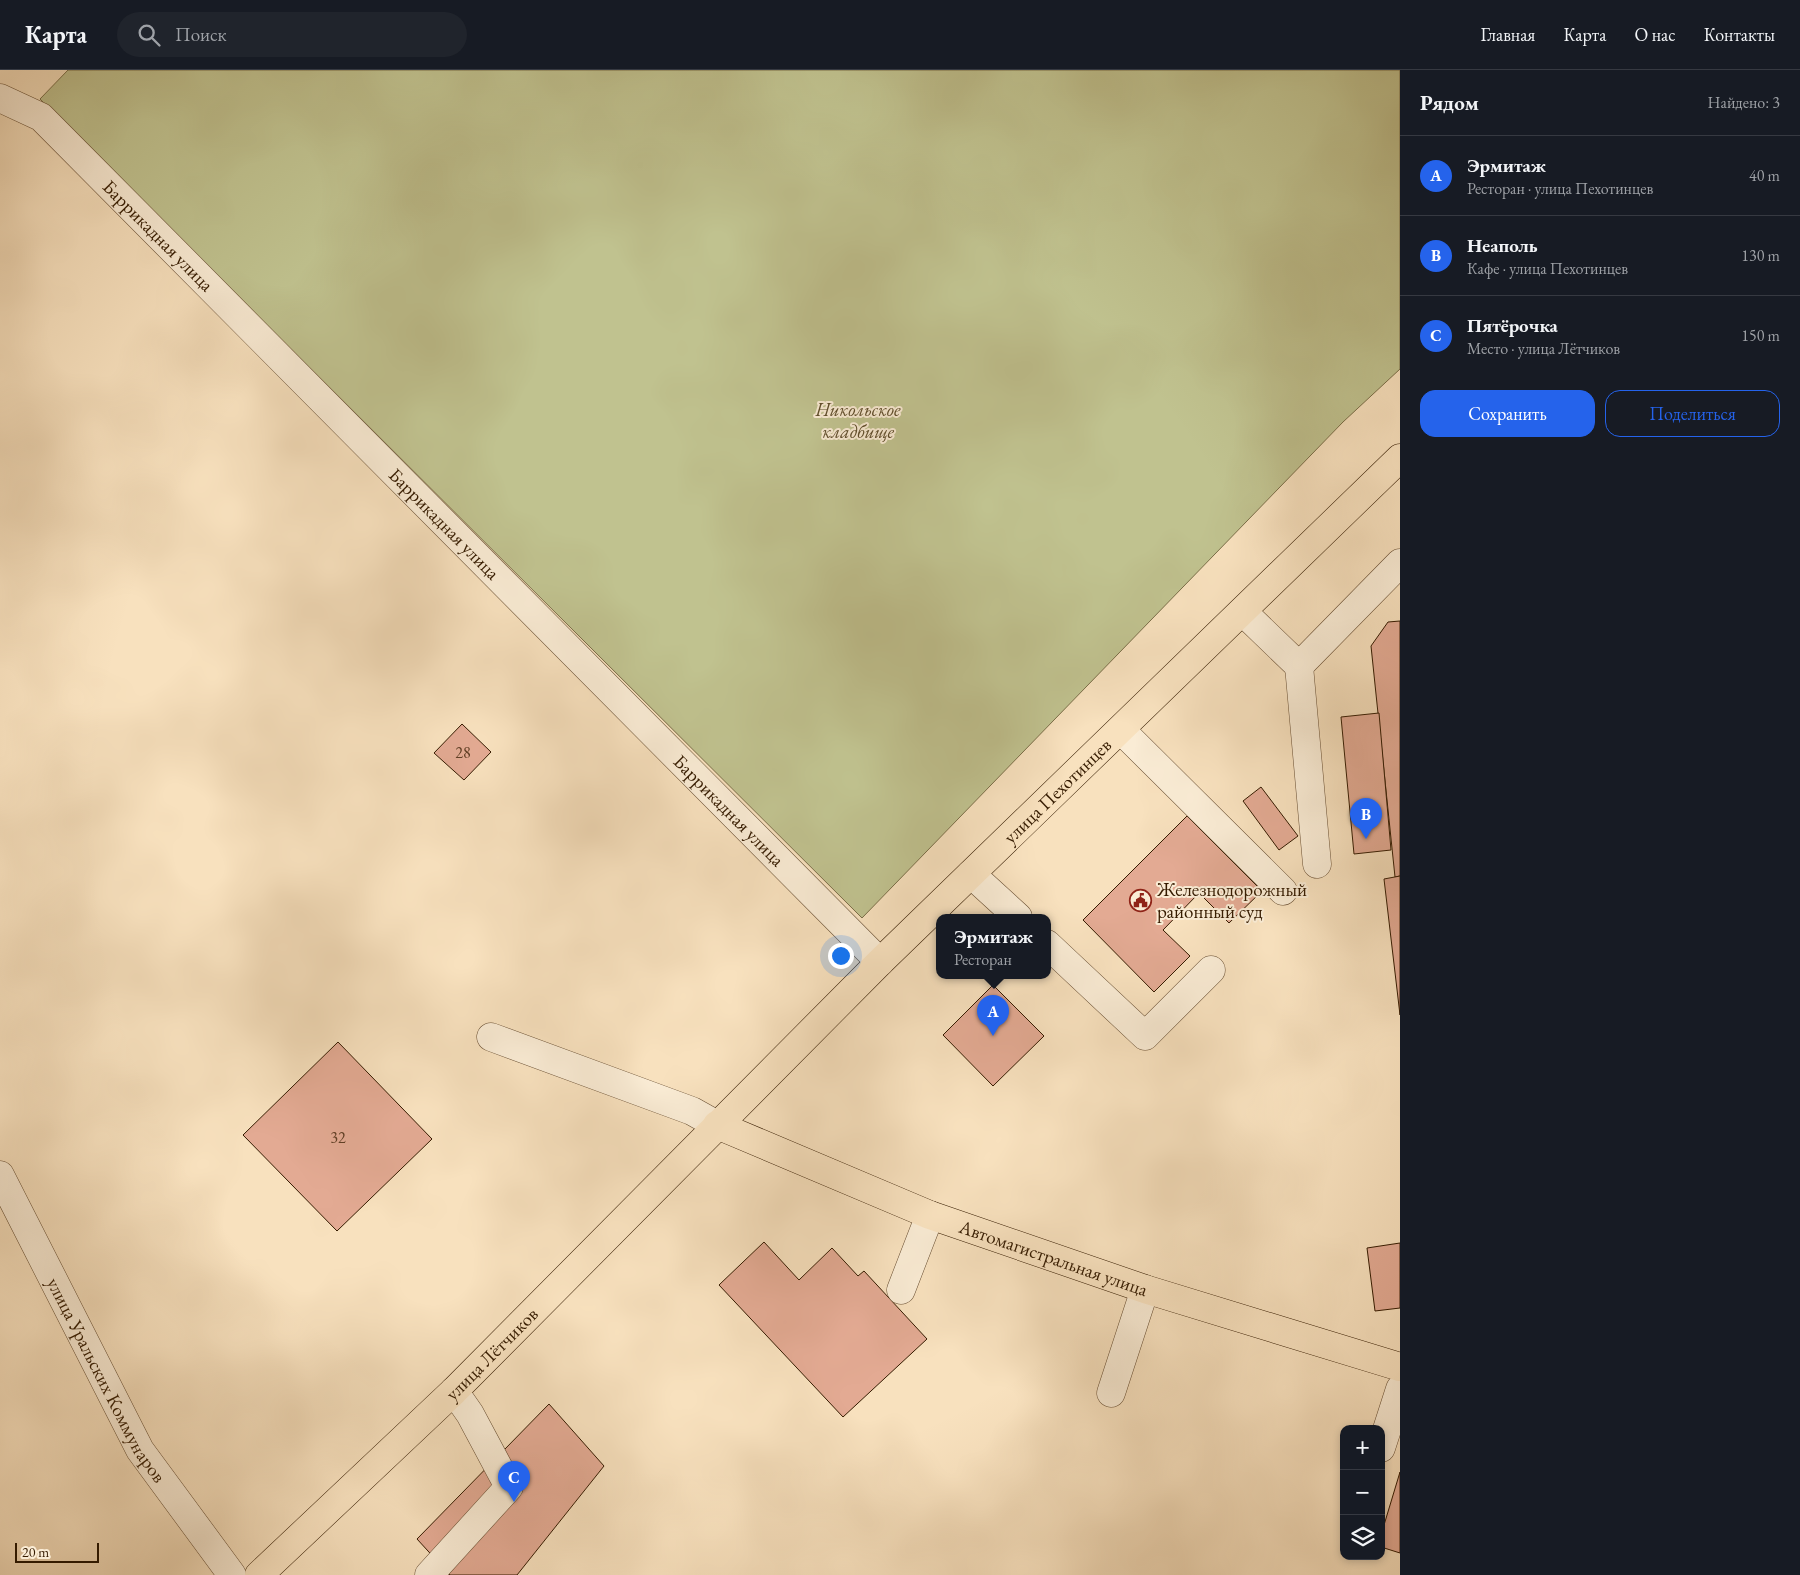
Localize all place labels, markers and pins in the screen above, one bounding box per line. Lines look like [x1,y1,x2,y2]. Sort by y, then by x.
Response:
pin: B [1350,798,1382,839]
place label: Железнодорожный районный суд [1156,877,1307,924]
public building icon: Железнодорожный районный суд [1129,888,1153,912]
pin: A [977,995,1009,1036]
pin: C [498,1461,530,1502]

